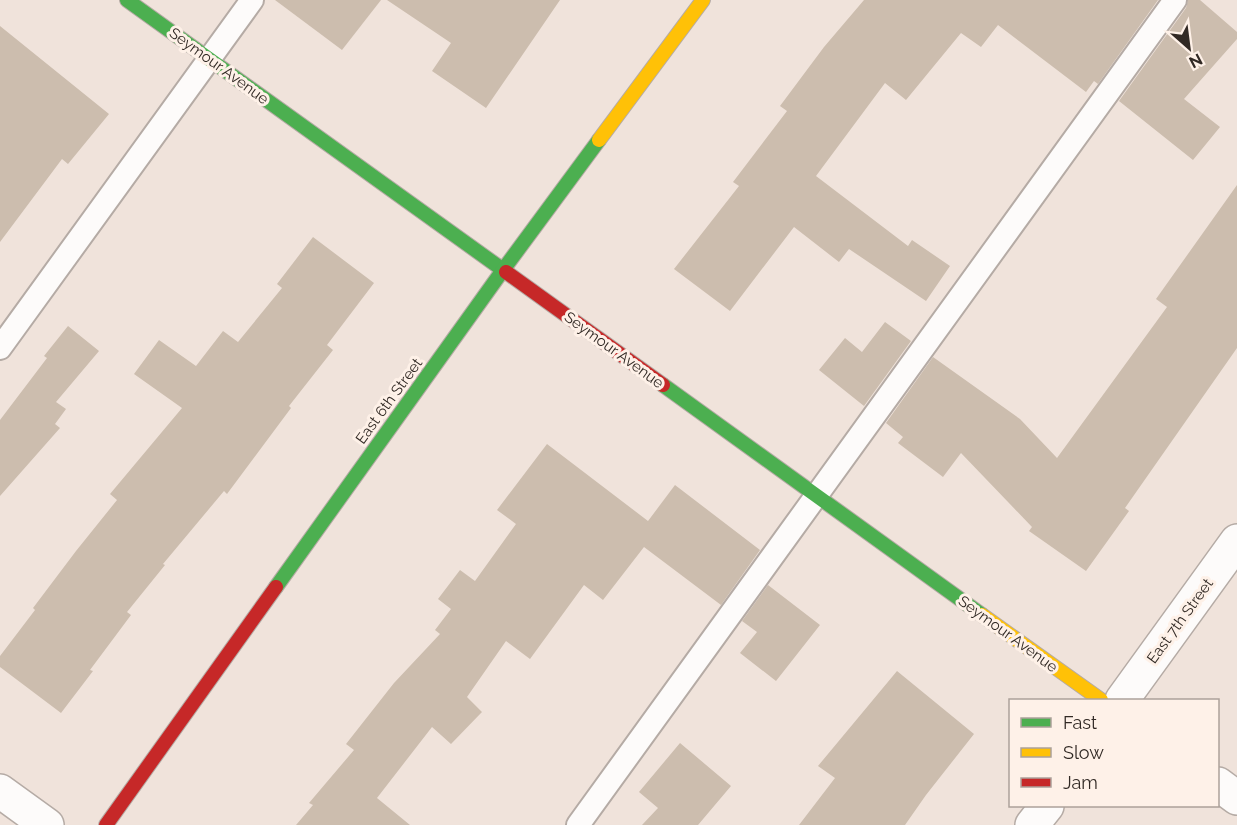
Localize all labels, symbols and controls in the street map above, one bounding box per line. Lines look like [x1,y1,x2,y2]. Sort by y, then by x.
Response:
north arrow [1159,18,1219,78]
street label: Seymour Avenue [166,24,272,108]
text: N [1186,50,1206,72]
street label: Seymour Avenue [561,308,667,392]
street label: East 6th Street [352,355,426,447]
street label: East 7th Street [1143,575,1217,667]
street label: Seymour Avenue [955,592,1061,676]
legend [1009,699,1219,807]
text: Fast [1063,712,1097,733]
text: Slow [1063,742,1104,763]
text: Jam [1063,772,1098,793]

